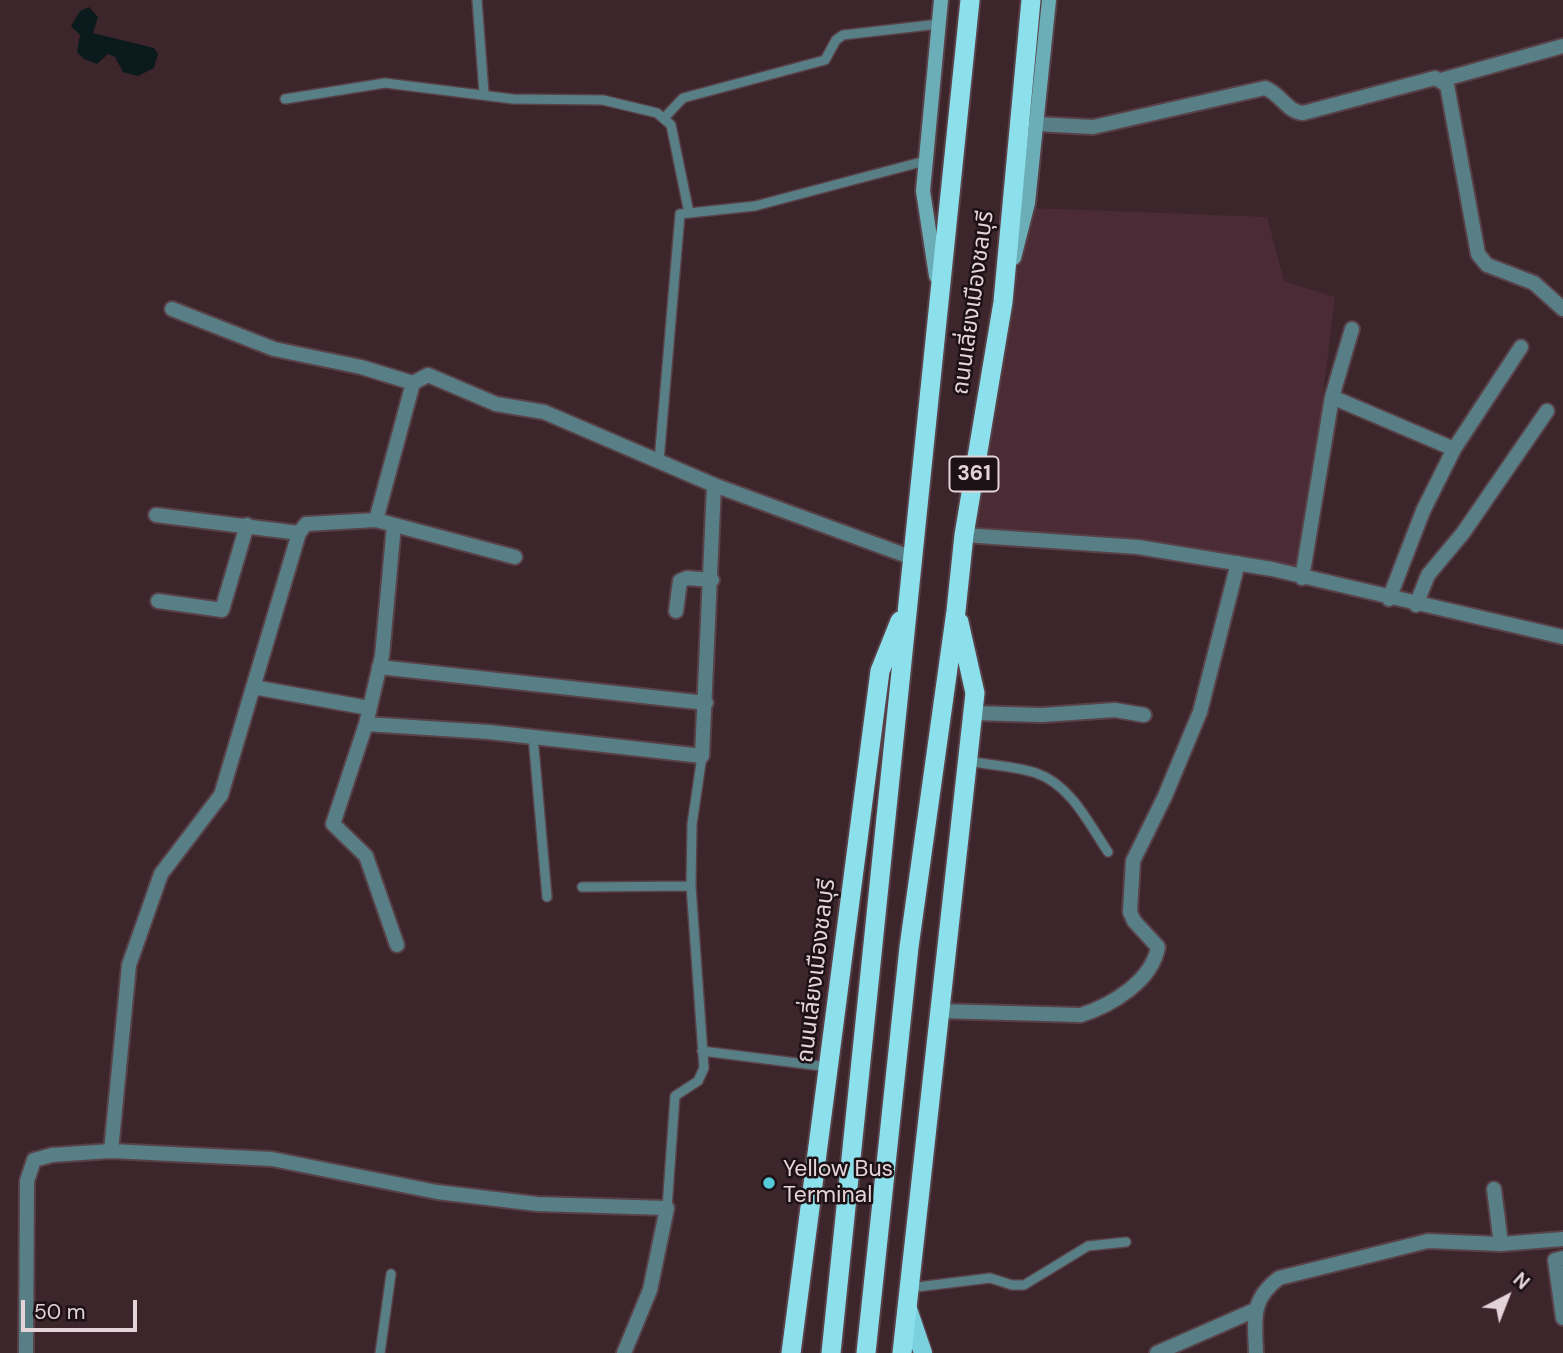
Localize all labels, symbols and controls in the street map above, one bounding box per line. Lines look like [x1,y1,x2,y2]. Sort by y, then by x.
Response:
street label: ถนนเลี่ยงเมืองชลบุรี [947,209,1001,397]
road number: 361 [950,456,998,491]
street label: ถนนเลี่ยงเมืองชลบุรี [792,877,842,1065]
place label: Yellow Bus Terminal [783,1156,893,1210]
marker: Yellow Bus Terminal [761,1175,777,1191]
north arrow [1472,1262,1542,1332]
text: N [1508,1267,1535,1295]
scale bar [24,1286,140,1330]
text: 50 m [34,1298,85,1326]

